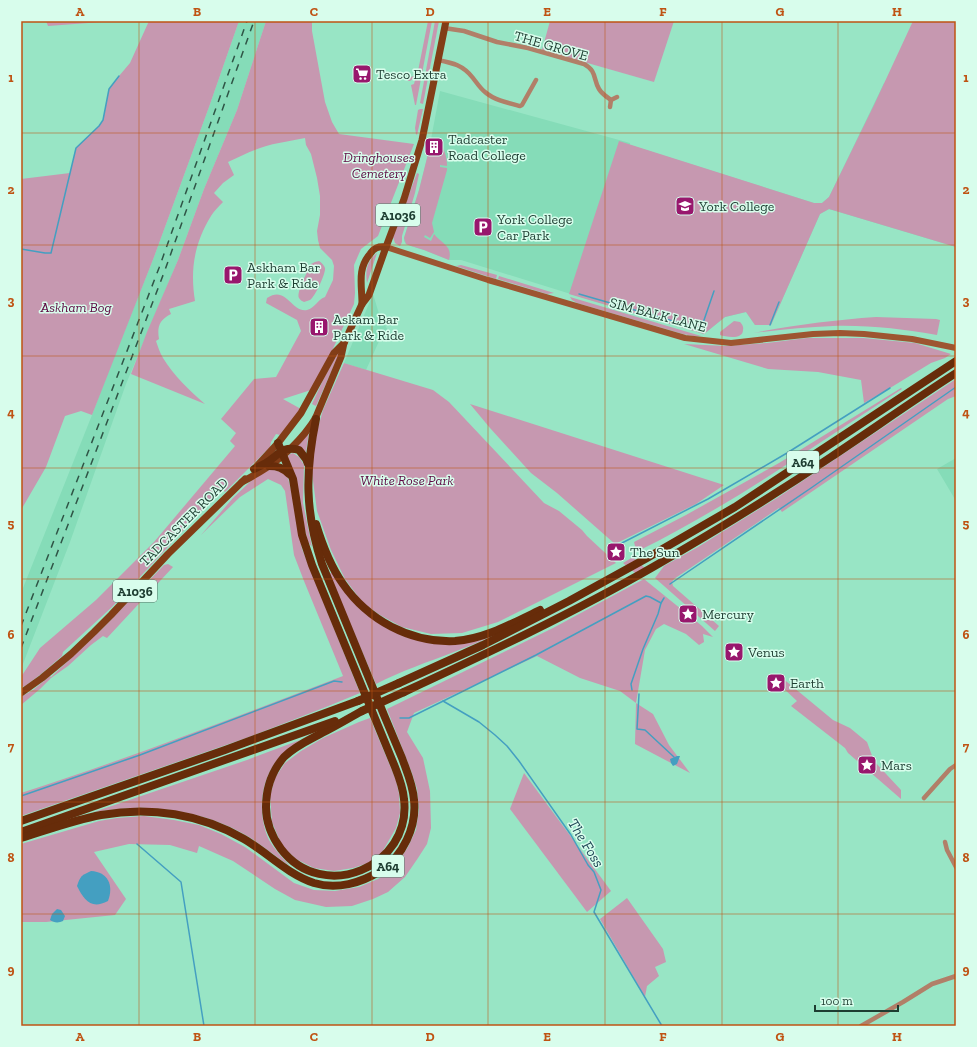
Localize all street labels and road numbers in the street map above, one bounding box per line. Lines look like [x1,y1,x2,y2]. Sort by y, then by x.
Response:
street label: THE GROVE [512,27,590,65]
road number: A1036 [376,204,420,226]
street label: SIM BALK LANE [608,294,708,336]
road number: A64 [787,451,819,473]
street label: TADCASTER ROAD [136,474,232,570]
road number: A1036 [113,580,157,602]
road number: A64 [372,855,404,877]

